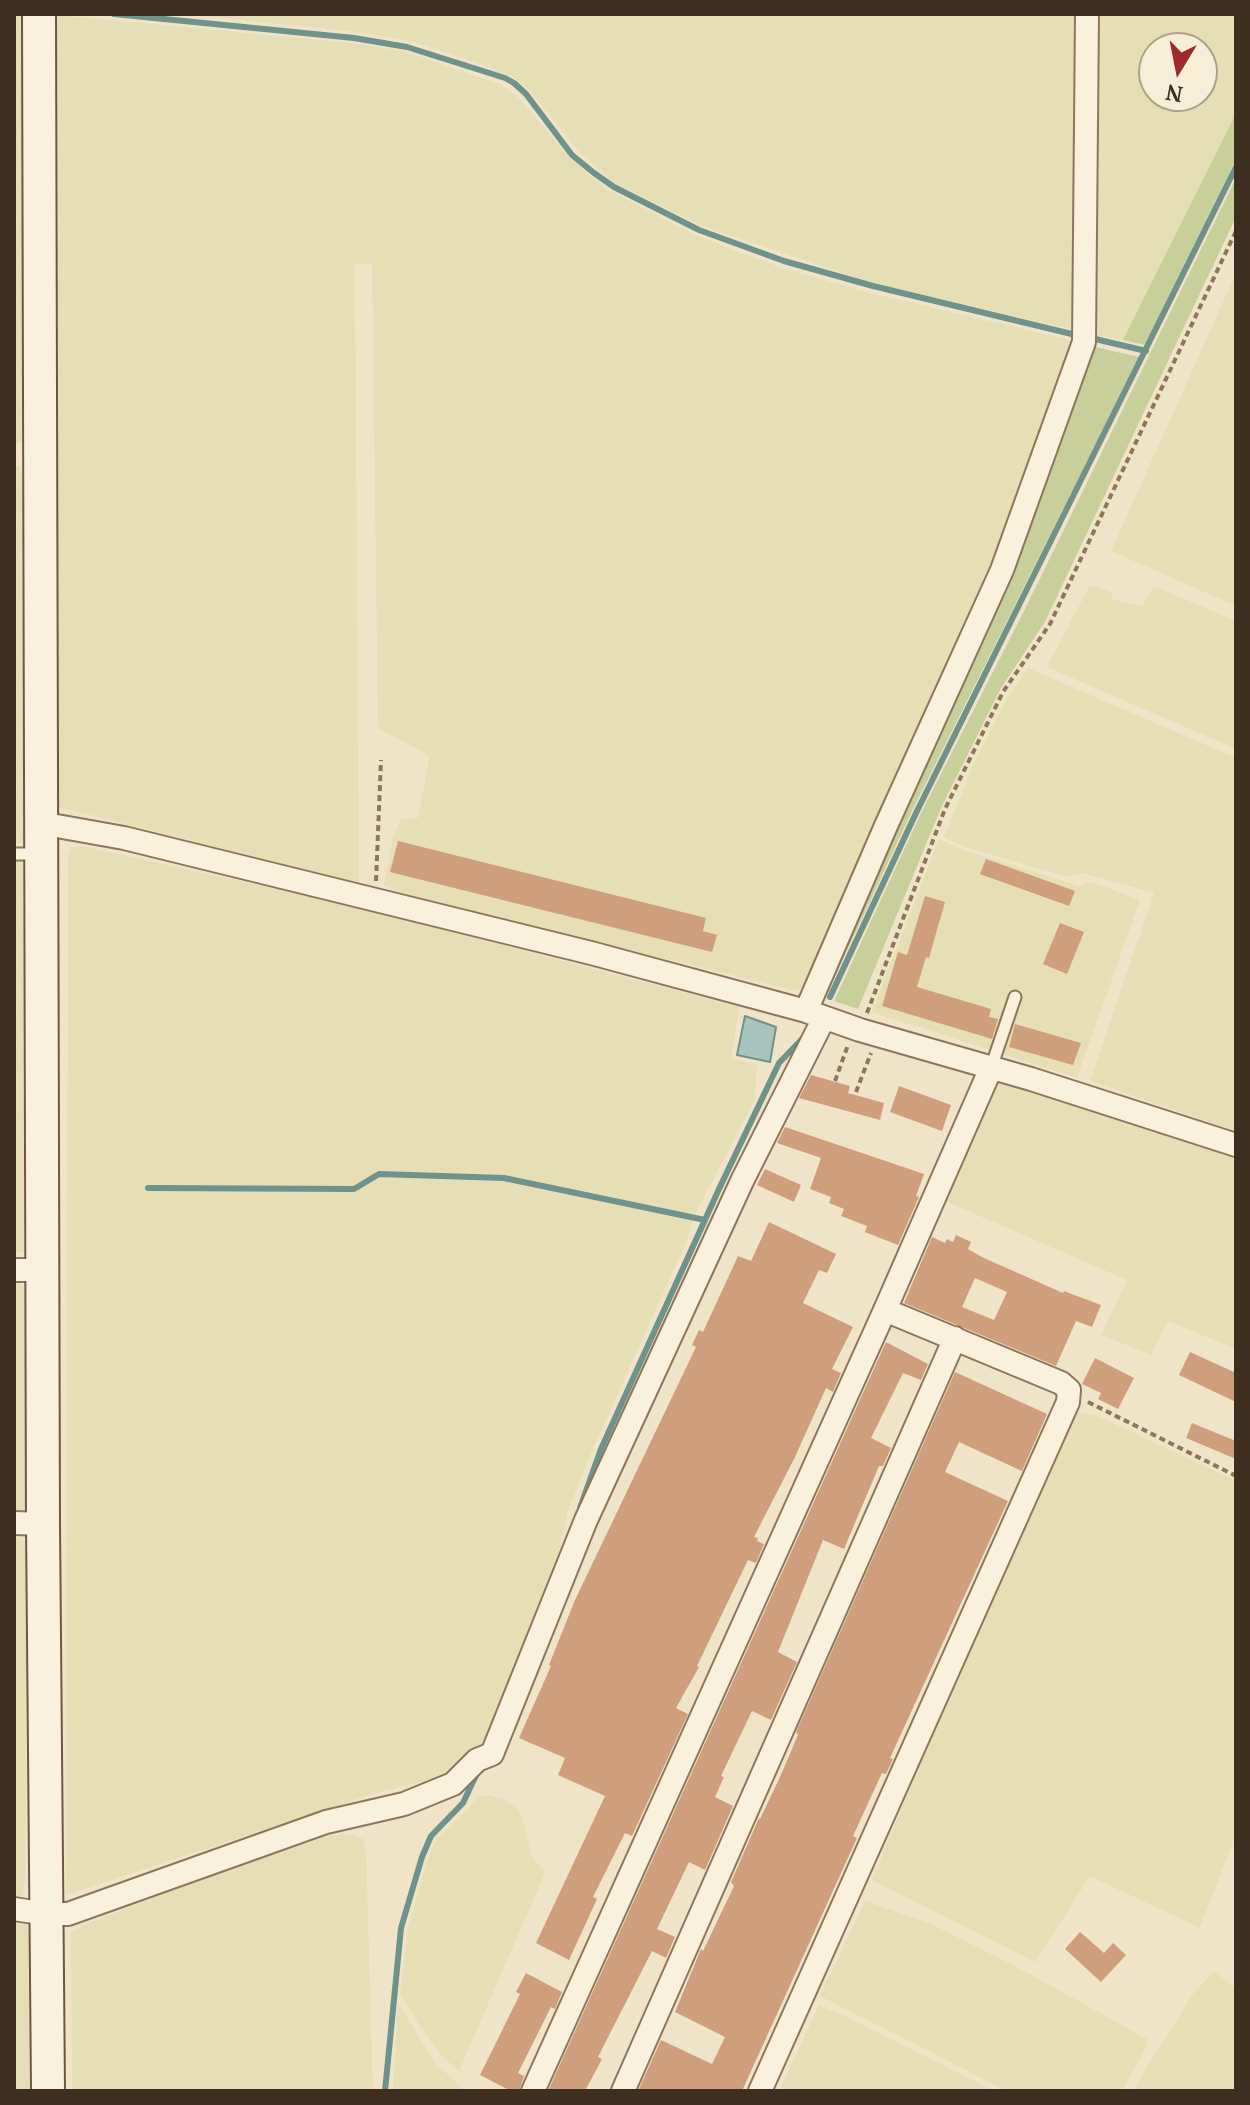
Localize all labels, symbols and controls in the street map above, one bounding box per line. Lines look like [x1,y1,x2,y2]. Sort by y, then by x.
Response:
north arrow [1138,32,1218,112]
text: N [1163,78,1185,110]

